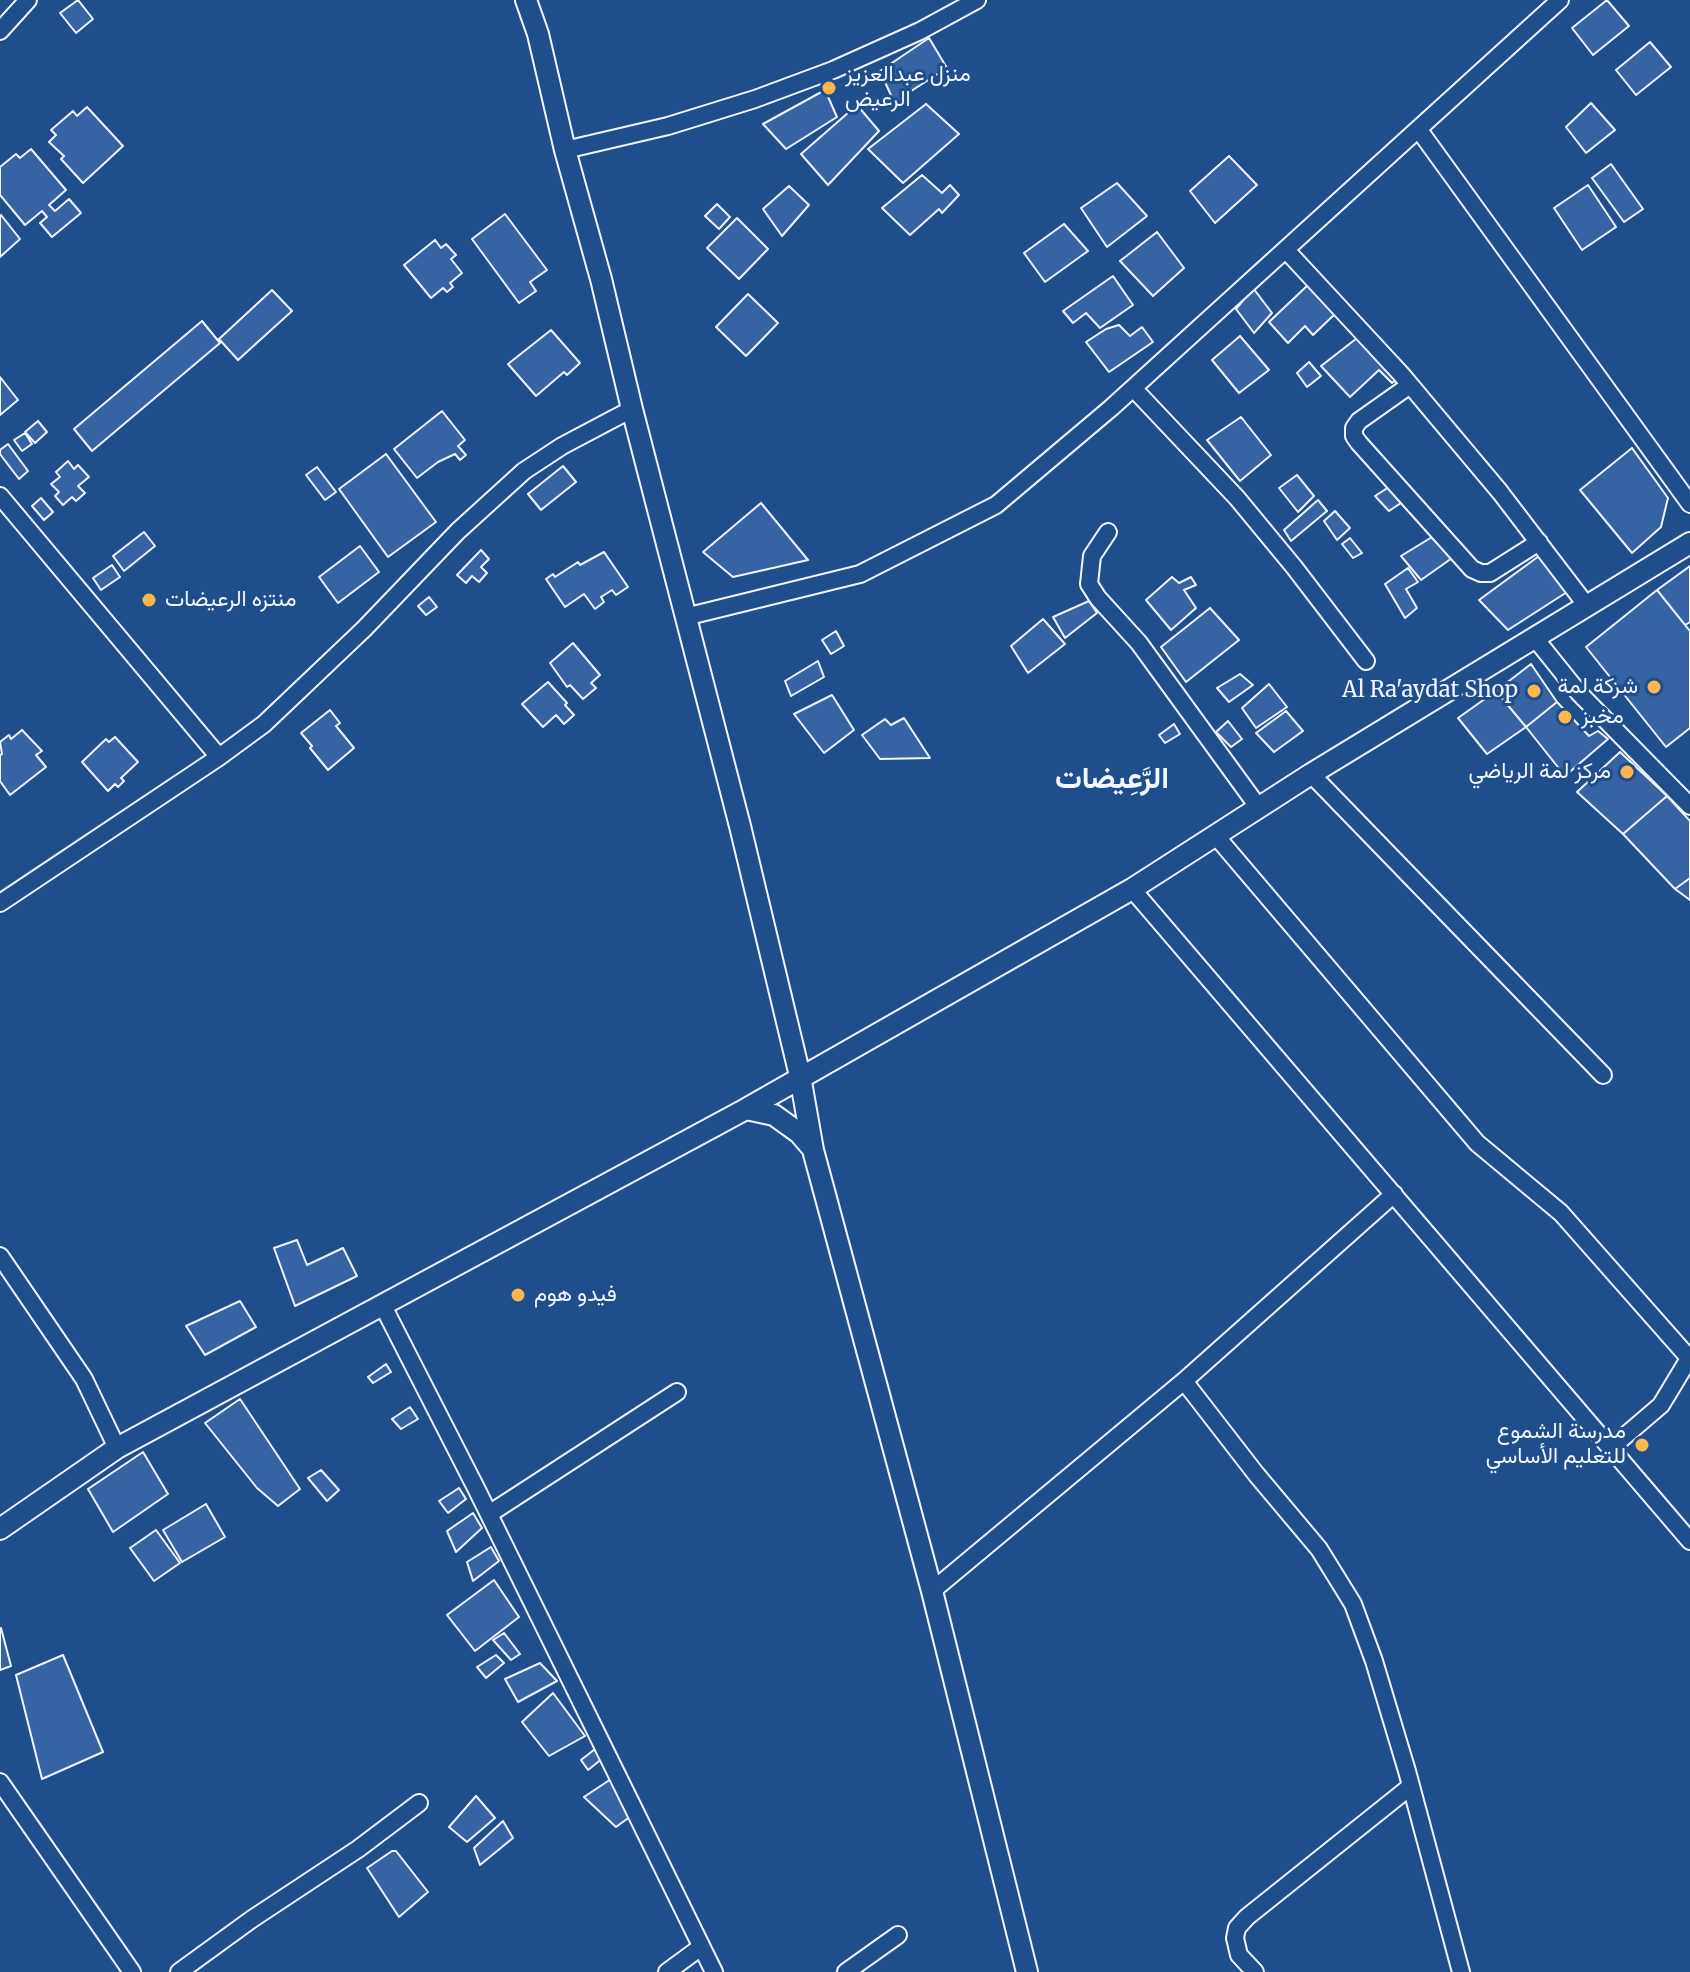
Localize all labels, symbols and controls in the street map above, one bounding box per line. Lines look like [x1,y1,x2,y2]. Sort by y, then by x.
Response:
place label: منزل عبدالعزيز الرعيض [845,62,971,114]
marker: منزل عبدالعزيز الرعيض [820,79,838,97]
place label: منتزه الرعيضات [165,587,296,613]
marker: منتزه الرعيضات [140,591,158,609]
place label: شركة لمة [1557,674,1638,700]
place label: Al Ra'aydat Shop [1342,678,1518,704]
marker: شركة لمة [1645,678,1663,696]
marker: Al Ra'aydat Shop [1525,682,1543,700]
place label: مخبز [1581,704,1624,730]
marker: مخبز [1556,708,1574,726]
place label: مركز لمة الرياضي [1469,759,1611,785]
district label: الرَّعِيضات [1055,762,1169,798]
marker: مركز لمة الرياضي [1618,763,1636,781]
place label: فيدو هوم [534,1282,617,1308]
marker: فيدو هوم [509,1286,527,1304]
place label: مدرسة الشموع للتعليم الأساسي [1486,1419,1626,1470]
marker: مدرسة الشموع للتعليم الأساسي [1633,1436,1651,1454]

